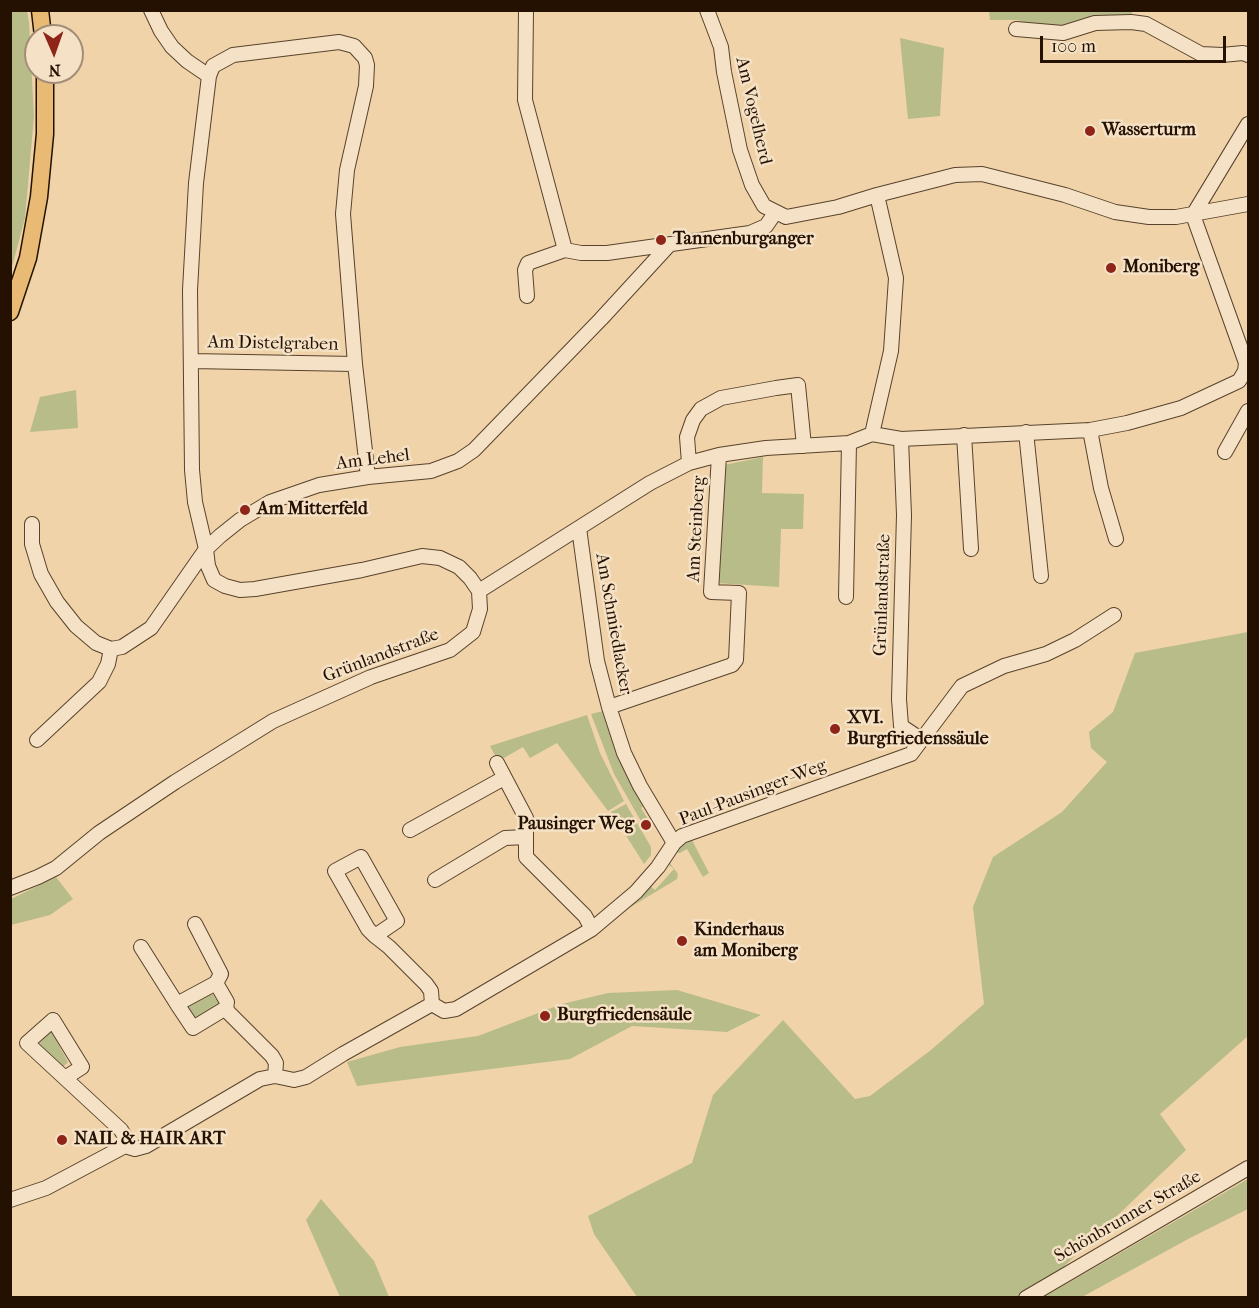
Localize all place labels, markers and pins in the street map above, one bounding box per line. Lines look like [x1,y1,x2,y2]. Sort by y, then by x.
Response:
place label: Wasserturm [1102,120,1196,142]
marker: Wasserturm [1083,124,1097,138]
place label: Tannenburganger [673,229,814,251]
marker: Tannenburganger [654,233,668,247]
place label: Moniberg [1123,257,1199,279]
marker: Moniberg [1104,261,1118,275]
place label: Am Mitterfeld [257,499,368,521]
marker: Am Mitterfeld [238,503,252,517]
place label: XVI. Burgfriedenssäule [847,708,989,750]
marker: XVI. Burgfriedenssäule [828,722,842,736]
place label: Pausinger Weg [517,814,634,836]
marker: Pausinger Weg [639,818,653,832]
place label: Kinderhaus am Moniberg [694,920,798,962]
marker: Kinderhaus am Moniberg [675,934,689,948]
place label: Burgfriedensäule [557,1005,692,1027]
marker: Burgfriedensäule [538,1009,552,1023]
place label: NAIL & HAIR ART [74,1129,225,1151]
marker: NAIL & HAIR ART [55,1133,69,1147]

